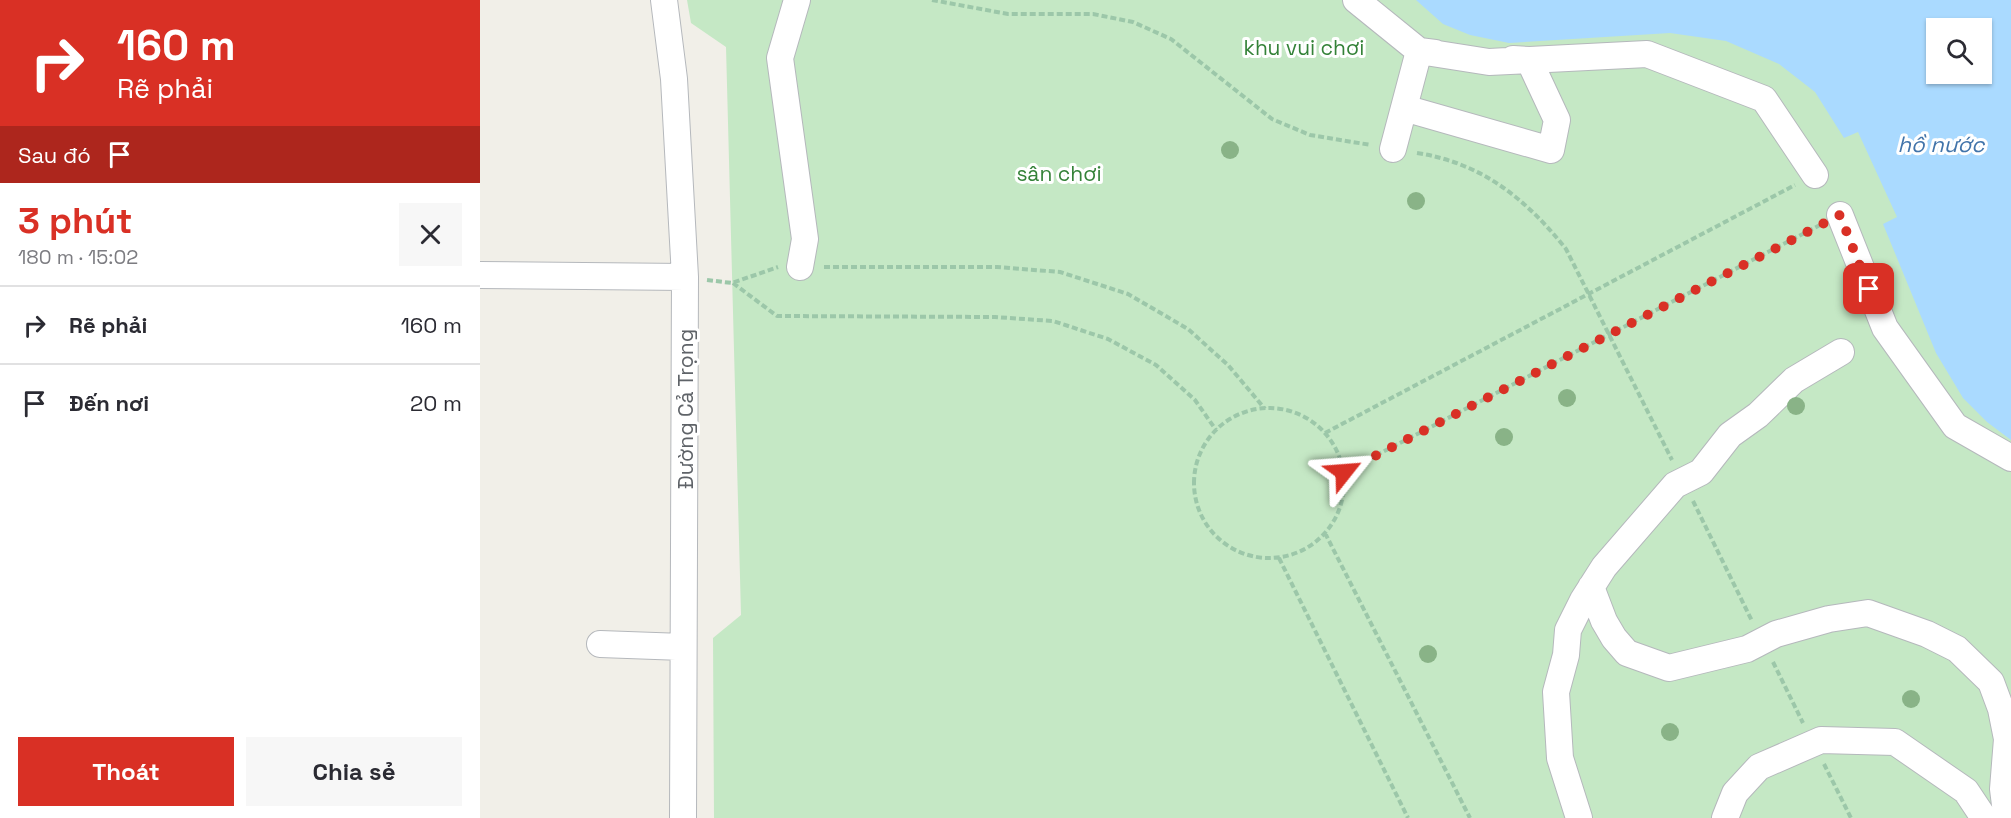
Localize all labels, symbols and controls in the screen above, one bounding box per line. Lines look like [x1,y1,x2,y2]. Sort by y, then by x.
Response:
map controls [1926,18,1992,84]
button: search [1926,18,1992,84]
text: 160 m [117,19,236,72]
icon: right [18,24,96,102]
park label: khu vui chơi [1244,34,1364,61]
text: Rẽ phải [117,71,213,106]
water label: hồ nước [1898,130,1985,158]
icon: arrive [103,138,136,171]
text: Sau đó [18,141,91,169]
park label: sân chơi [1016,160,1102,187]
text: 3 phút [18,198,132,244]
button: close [399,203,462,266]
text: 180 m · 15:02 [18,244,138,270]
pin [1843,263,1894,314]
icon: arrive [1852,272,1885,305]
icon: right [18,309,51,342]
text: Rẽ phải [69,311,147,339]
text: 160 m [401,311,462,339]
street label: Đường Cả Trọng [672,329,699,489]
icon: arrive [18,387,51,420]
text: Đến nơi [69,389,149,417]
text: 20 m [410,389,462,417]
position arrow [1312,440,1376,504]
button: Thoát [18,737,234,806]
button: Chia sẻ [246,737,462,806]

